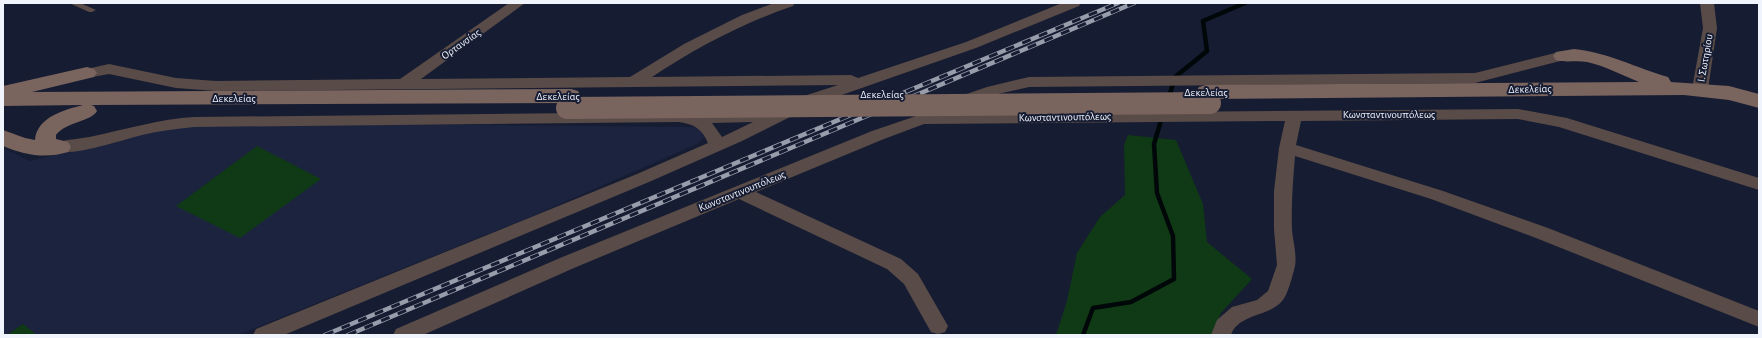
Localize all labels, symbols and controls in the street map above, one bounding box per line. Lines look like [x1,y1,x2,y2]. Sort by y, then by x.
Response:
street label: Ορτανσίας [439,27,483,61]
street label: Ι. Σωτηρίου [1695,33,1715,83]
street label: Δεκελείας [1508,83,1552,95]
street label: Δεκελείας [1184,87,1228,98]
street label: Δεκελείας [860,89,904,100]
street label: Δεκελείας [536,91,580,102]
street label: Δεκελείας [212,93,256,104]
street label: Κωνσταντινουπόλεως [1343,109,1435,120]
street label: Κωνσταντινουπόλεως [1019,111,1111,123]
street label: Κωνσταντινουπόλεως [697,169,787,213]

